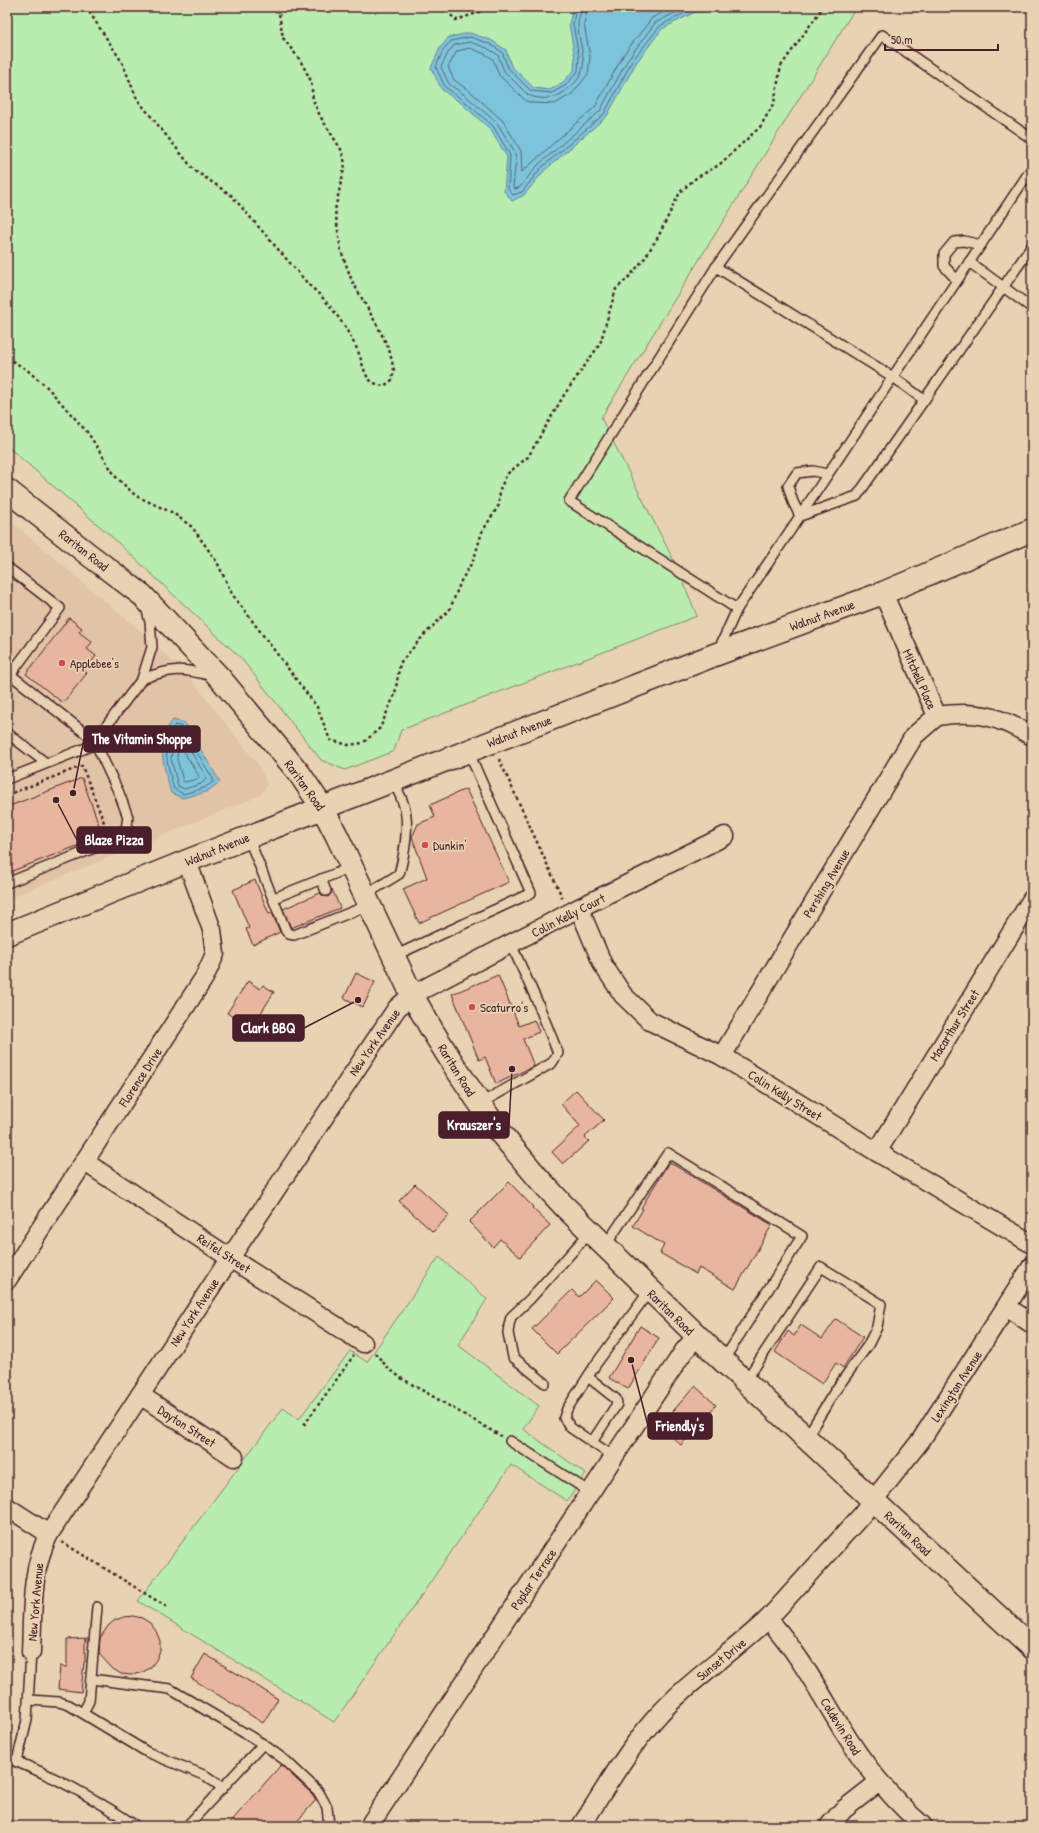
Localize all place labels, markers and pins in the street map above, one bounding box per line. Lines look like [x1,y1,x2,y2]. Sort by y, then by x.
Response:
place label: Applebee's [70,654,119,672]
marker: Applebee's [57,658,67,668]
callout: The Vitamin Shoppe [84,726,200,752]
callout: Blaze Pizza [77,827,151,853]
place label: Dunkin' [433,836,467,854]
marker: Dunkin' [420,840,430,850]
place label: Scaturro's [480,998,528,1016]
marker: Scaturro's [467,1002,477,1012]
callout: Clark BBQ [233,1015,304,1041]
callout: Krauszer's [439,1112,509,1138]
callout: Friendly's [648,1413,712,1439]

